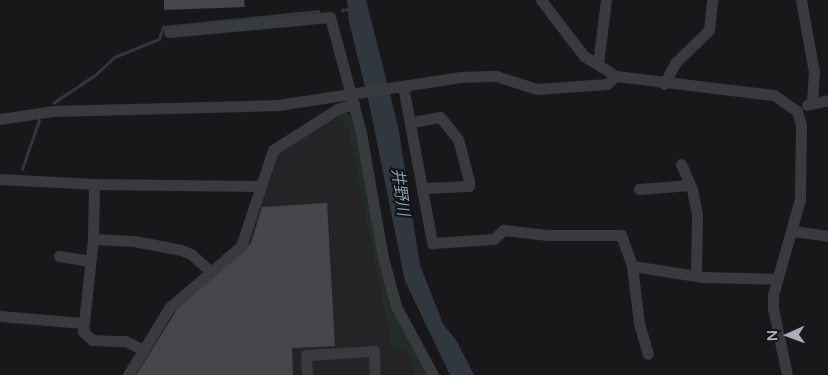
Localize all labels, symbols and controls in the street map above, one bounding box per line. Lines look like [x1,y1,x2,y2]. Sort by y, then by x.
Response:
water label: 井野川 [387,167,413,217]
north arrow [763,310,813,360]
text: N [764,330,781,341]

